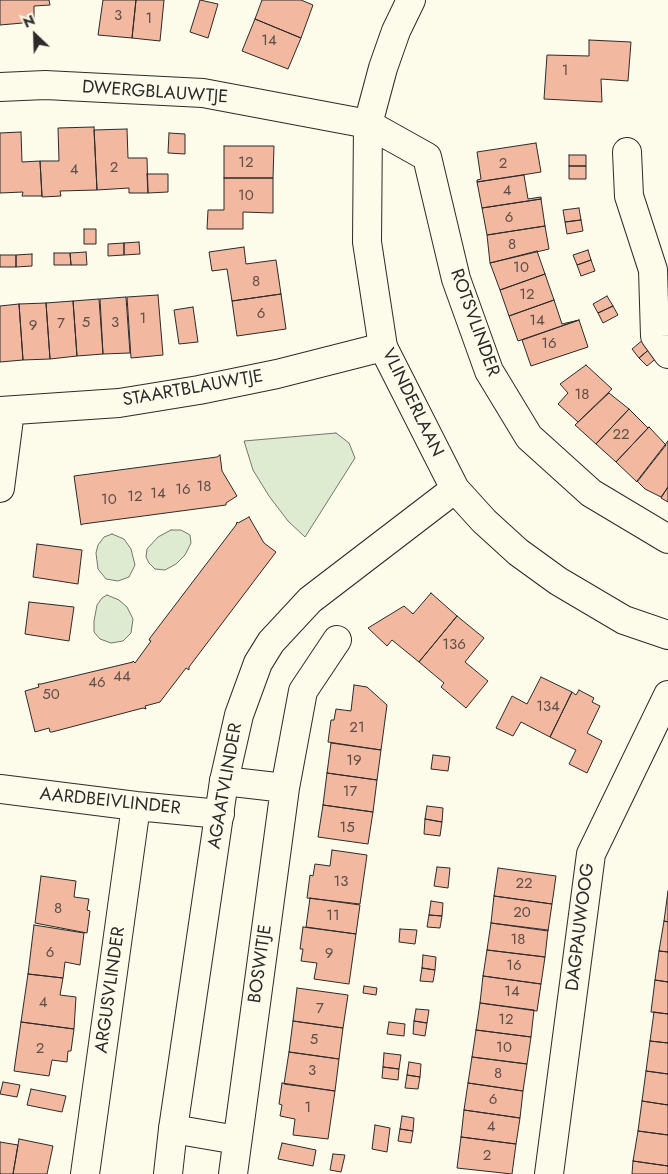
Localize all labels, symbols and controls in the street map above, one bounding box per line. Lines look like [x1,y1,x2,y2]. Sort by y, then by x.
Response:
house number: 3 [114,7,122,25]
north arrow [10,10,60,60]
text: N [20,10,38,33]
house number: 1 [146,10,152,28]
house number: 14 [261,32,277,50]
house number: 1 [562,62,568,80]
street label: DWERGBLAUWTJE [81,77,229,109]
house number: 12 [238,154,254,172]
house number: 2 [499,155,507,173]
house number: 2 [110,159,118,177]
house number: 4 [70,161,78,179]
house number: 4 [503,182,511,200]
house number: 10 [238,187,254,205]
house number: 6 [505,209,513,227]
house number: 8 [508,236,516,254]
house number: 10 [513,259,529,277]
street label: ROTSVLINDER [445,266,503,380]
house number: 8 [252,273,260,291]
house number: 12 [519,286,535,304]
house number: 6 [257,305,265,323]
house number: 1 [140,310,146,328]
house number: 14 [529,312,545,330]
house number: 5 [82,314,90,332]
house number: 3 [111,314,119,332]
house number: 7 [57,315,65,333]
house number: 9 [29,317,37,335]
house number: 16 [541,335,557,353]
street label: VLINDERLAAN [377,345,447,461]
street label: STAARTBLAUWTJE [121,366,265,412]
house number: 18 [575,386,589,404]
house number: 22 [612,426,630,444]
house number: 18 [197,478,211,496]
house number: 16 [175,481,191,499]
house number: 14 [150,485,166,503]
house number: 12 [127,488,143,506]
house number: 10 [101,491,117,509]
house number: 136 [442,636,466,654]
house number: 44 [113,668,131,686]
house number: 46 [88,674,106,692]
house number: 50 [42,686,60,704]
house number: 134 [536,698,560,716]
house number: 21 [349,719,365,737]
street label: AGAATVLINDER [204,721,248,851]
house number: 19 [346,752,362,770]
house number: 17 [343,783,357,801]
street label: AARDBEIVLINDER [38,784,182,820]
house number: 15 [339,819,355,837]
street label: DAGPAUWOOG [562,862,600,992]
house number: 13 [334,873,348,891]
house number: 22 [515,875,533,893]
house number: 8 [54,900,62,918]
house number: 20 [513,904,531,922]
house number: 11 [326,907,340,925]
street label: BOSWITJE [245,923,277,1005]
street label: ARGUSVLINDER [91,925,131,1055]
house number: 18 [511,931,525,949]
house number: 6 [46,944,54,962]
house number: 9 [325,945,333,963]
house number: 16 [506,957,522,975]
house number: 14 [504,983,520,1001]
house number: 4 [39,994,47,1012]
house number: 7 [316,1000,324,1018]
house number: 12 [498,1011,514,1029]
house number: 5 [310,1031,318,1049]
house number: 10 [496,1039,512,1057]
house number: 2 [36,1040,44,1058]
house number: 3 [308,1062,316,1080]
house number: 8 [494,1065,502,1083]
house number: 6 [489,1091,497,1109]
house number: 1 [305,1099,311,1117]
house number: 4 [487,1118,495,1136]
house number: 2 [483,1147,491,1165]

